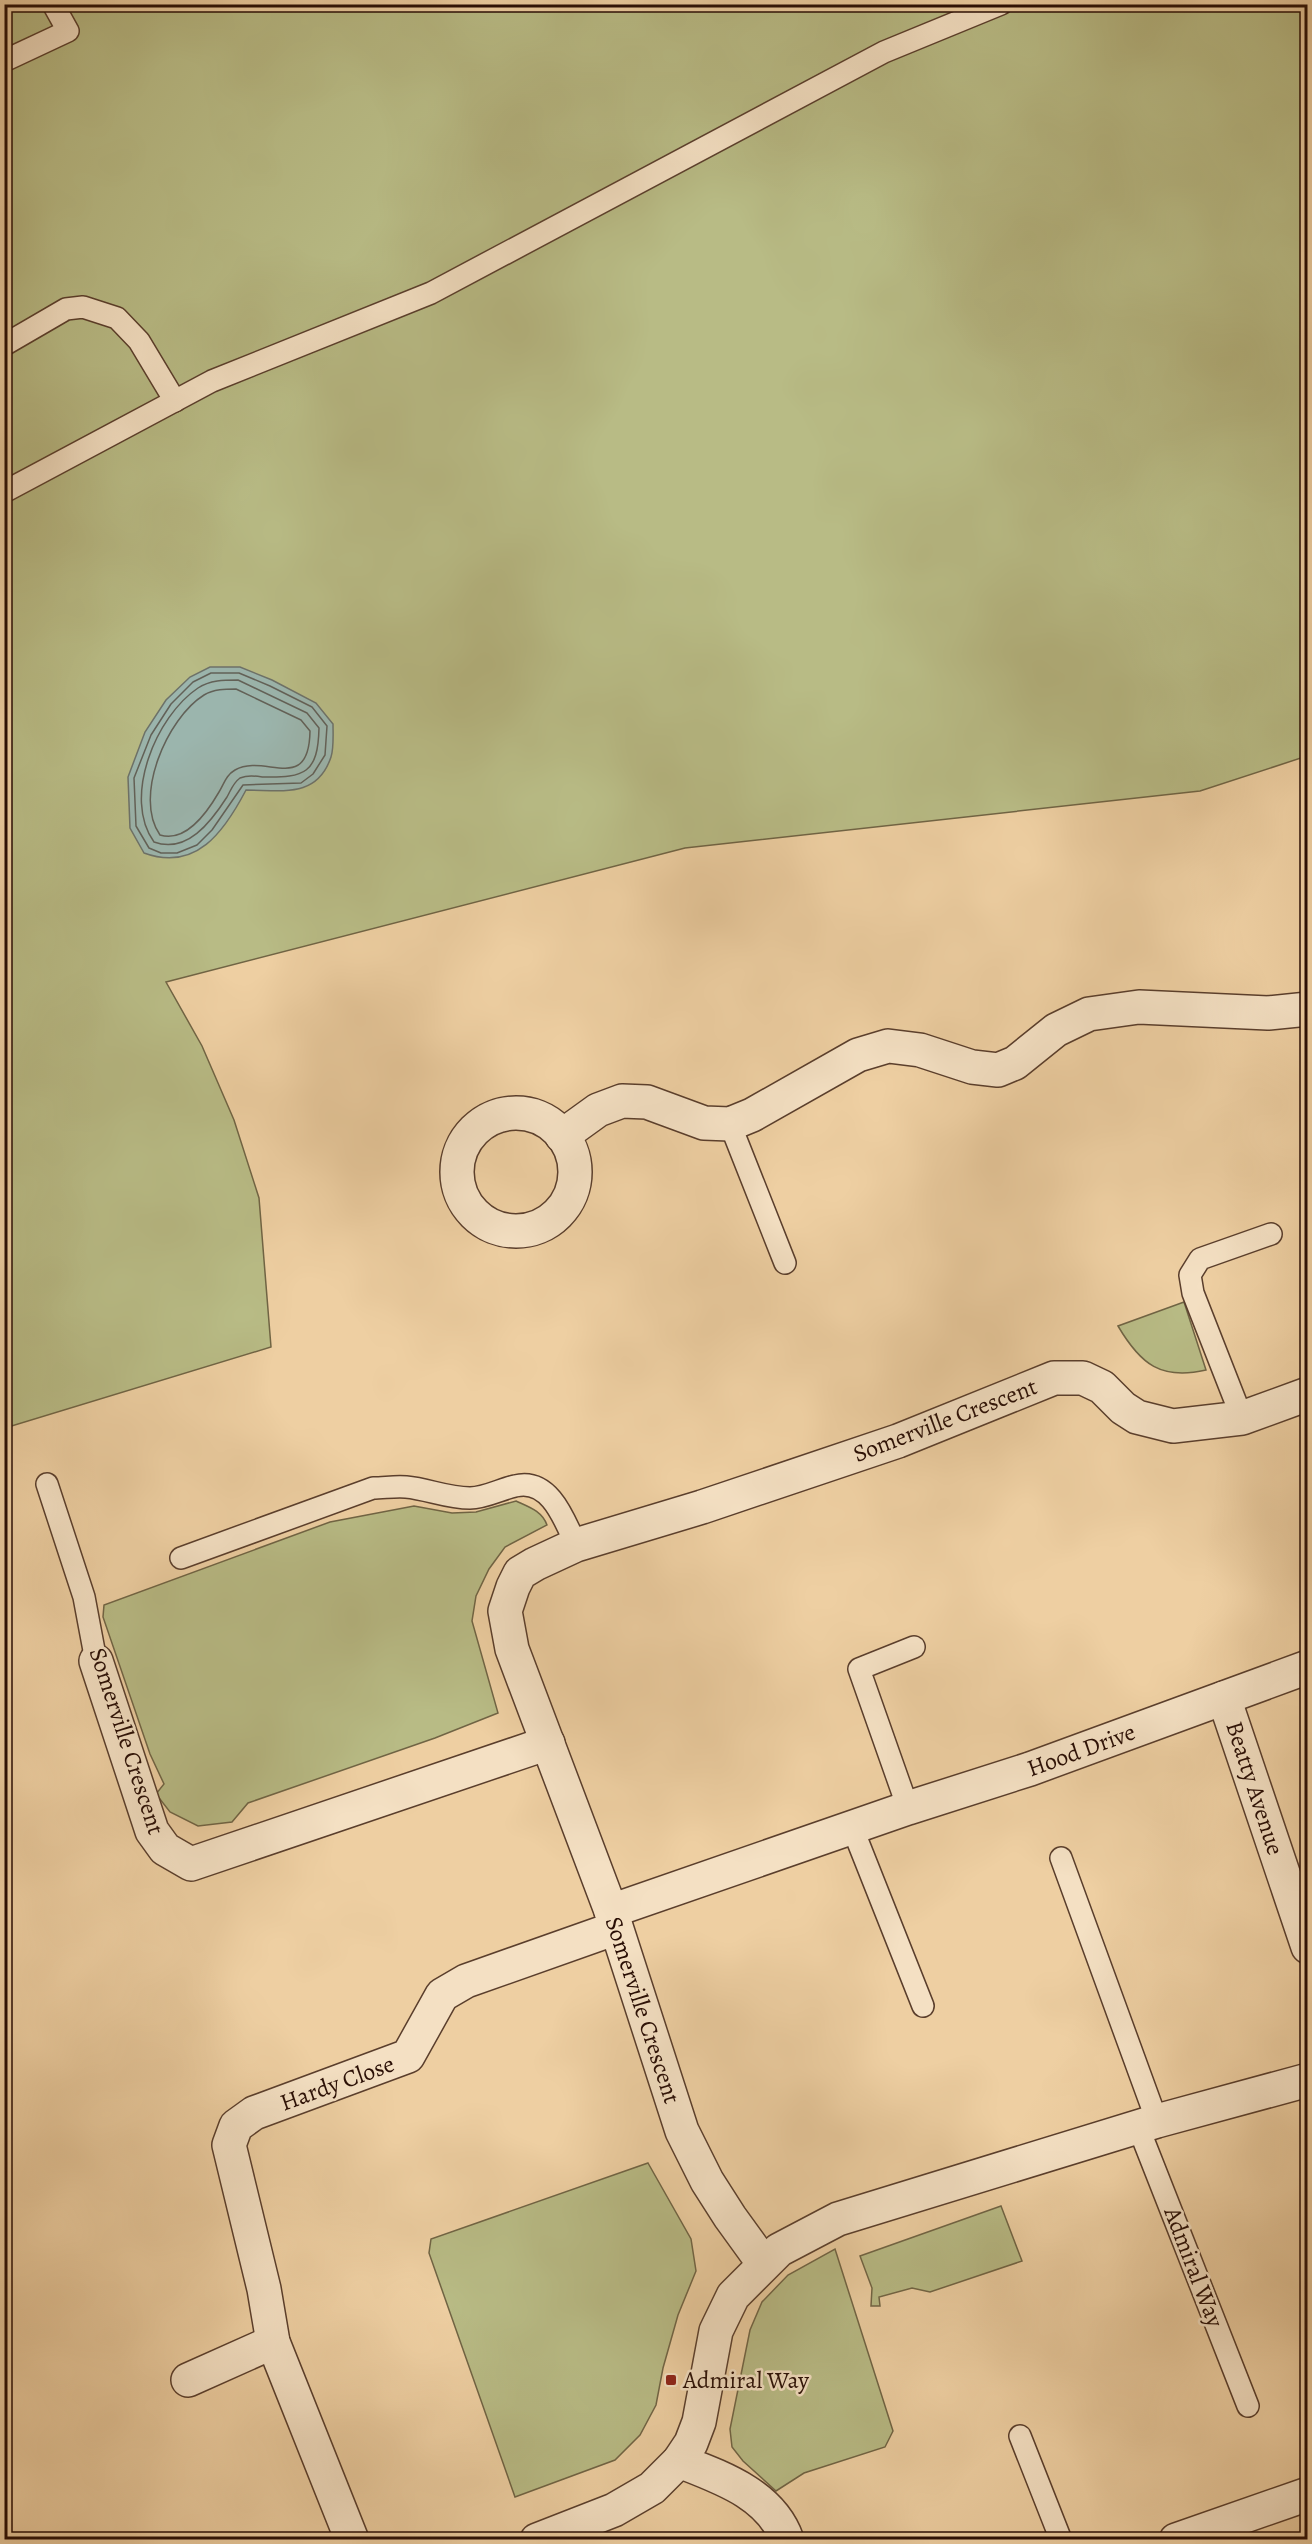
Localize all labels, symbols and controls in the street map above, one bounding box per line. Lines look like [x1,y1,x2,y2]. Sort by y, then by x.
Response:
street label: Somerville Crescent [848,1370,1042,1470]
street label: Somerville Crescent [82,1643,172,1839]
street label: Hood Drive [1022,1716,1140,1784]
street label: Beatty Avenue [1218,1717,1292,1859]
street label: Somerville Crescent [598,1912,688,2108]
street label: Hardy Close [275,2048,399,2118]
street label: Admiral Way [1156,2202,1232,2332]
place label: Admiral Way [682,2364,809,2396]
marker: Admiral Way [664,2373,678,2387]

